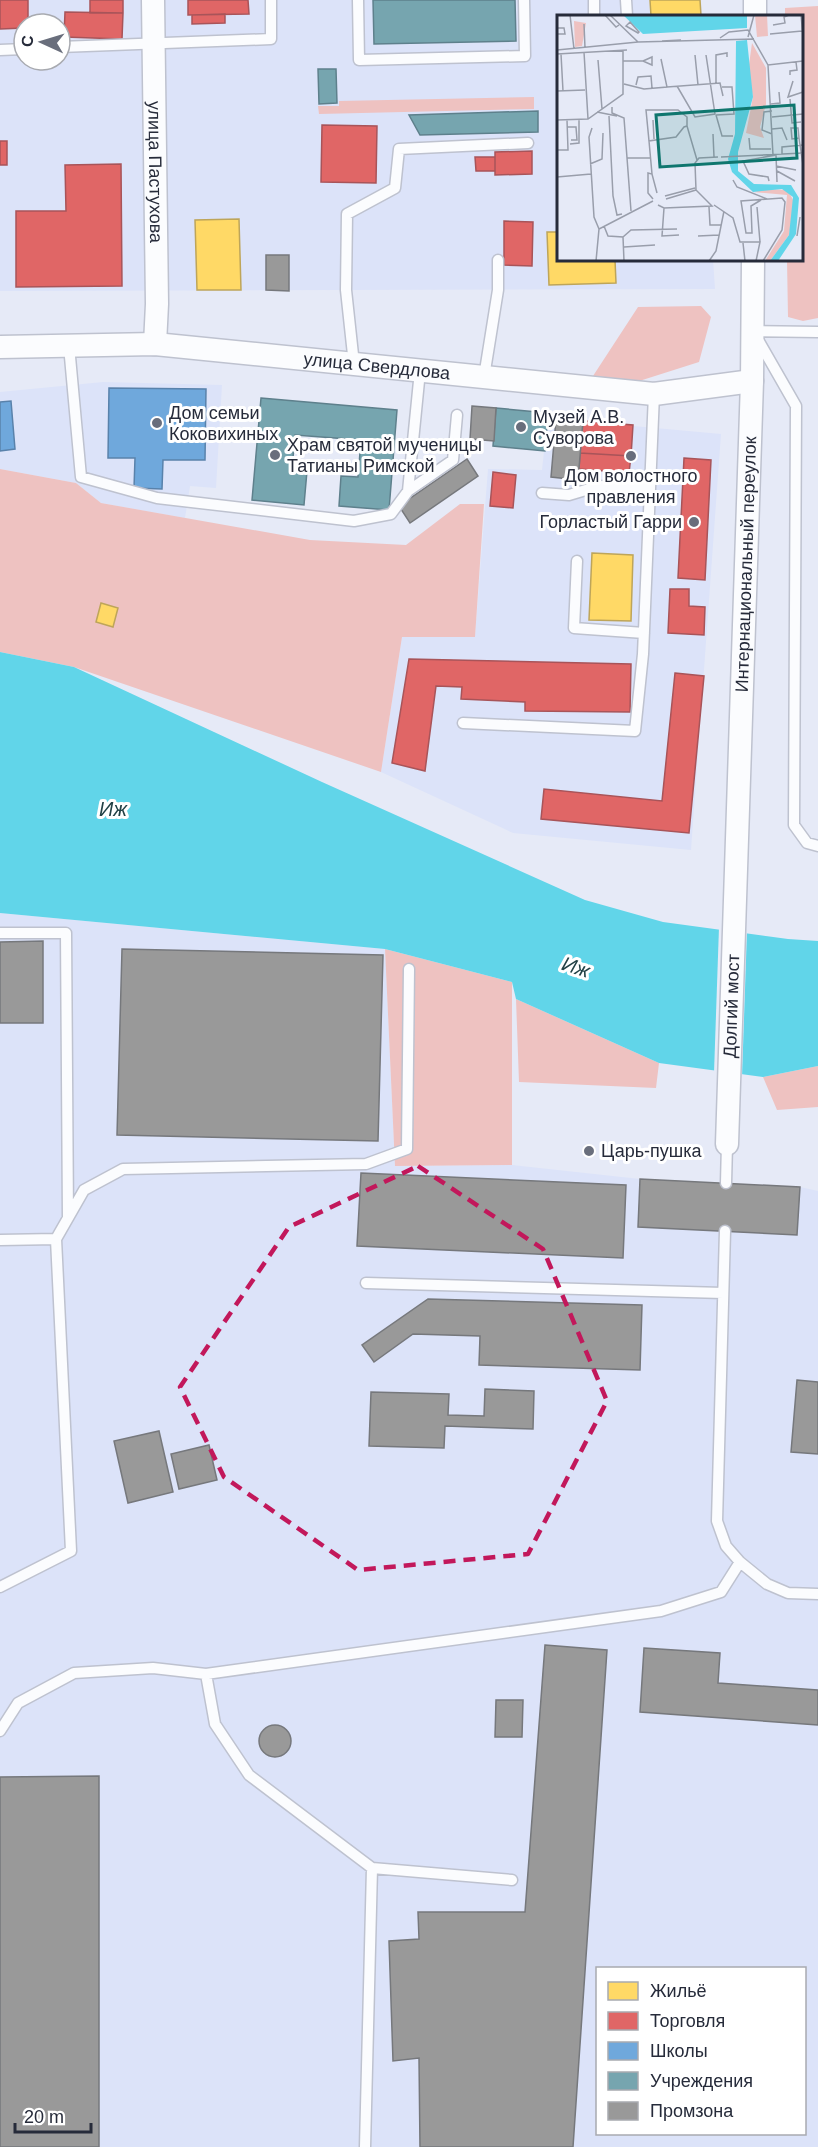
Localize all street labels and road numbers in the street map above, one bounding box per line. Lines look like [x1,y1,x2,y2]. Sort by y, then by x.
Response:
street label: улица Пастухова [144,101,166,244]
street label: улица Свердлова [303,349,452,384]
street label: Интернациональный переулок [732,436,760,693]
street label: Долгий мост [720,954,743,1058]

